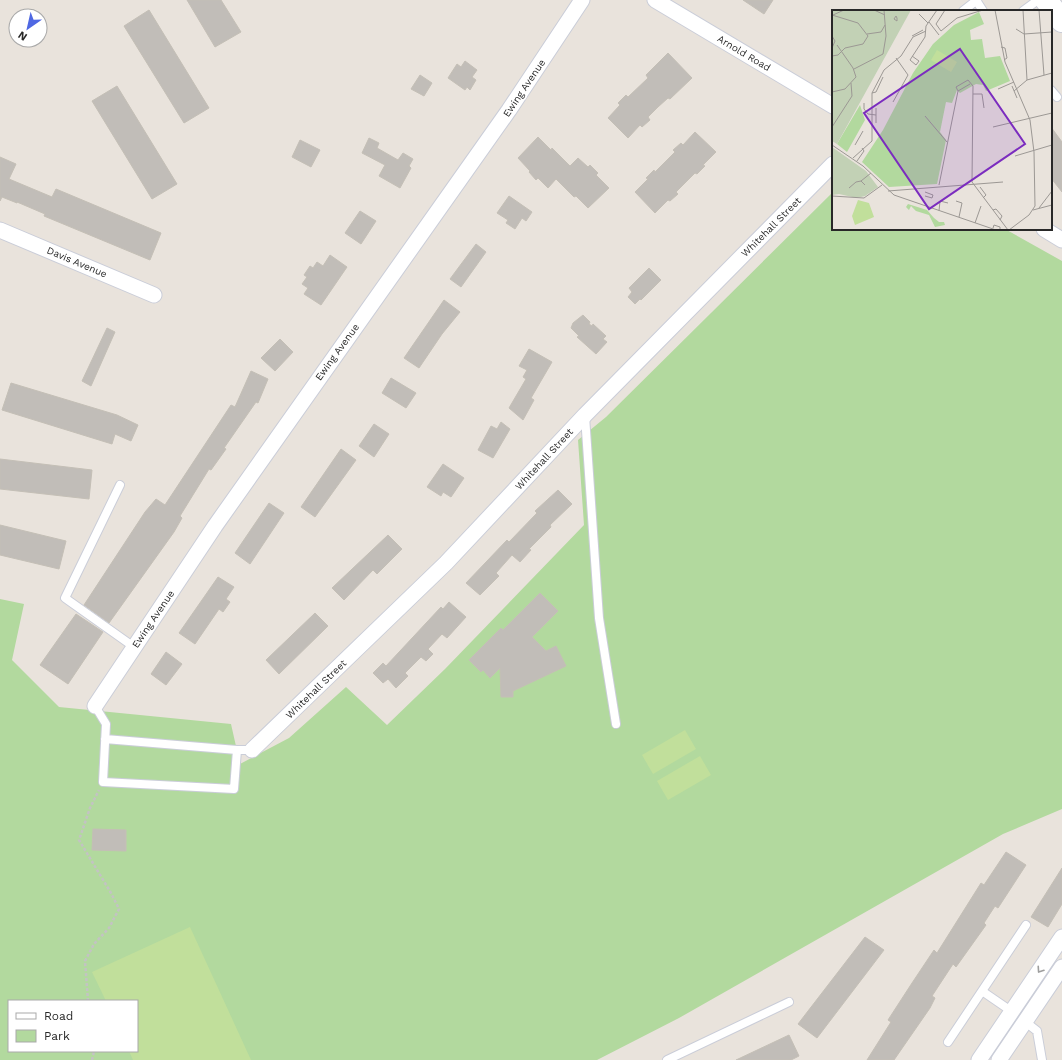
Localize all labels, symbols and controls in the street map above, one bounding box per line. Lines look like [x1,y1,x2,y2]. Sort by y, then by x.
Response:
north arrow [8,8,48,48]
inset map [832,10,1052,230]
text: N [16,28,30,44]
street label: Arnold Road [715,33,773,73]
street label: Ewing Avenue [501,57,547,119]
street label: Whitehall Street [739,194,804,259]
street label: Davis Avenue [45,244,109,280]
street label: Ewing Avenue [313,321,361,382]
street label: Whitehall Street [513,426,576,492]
street label: Ewing Avenue [130,588,176,650]
street label: Whitehall Street [284,657,349,721]
one-way arrow [1038,965,1045,972]
legend [8,1000,138,1052]
text: Road [44,1009,73,1023]
text: Park [44,1029,70,1043]

